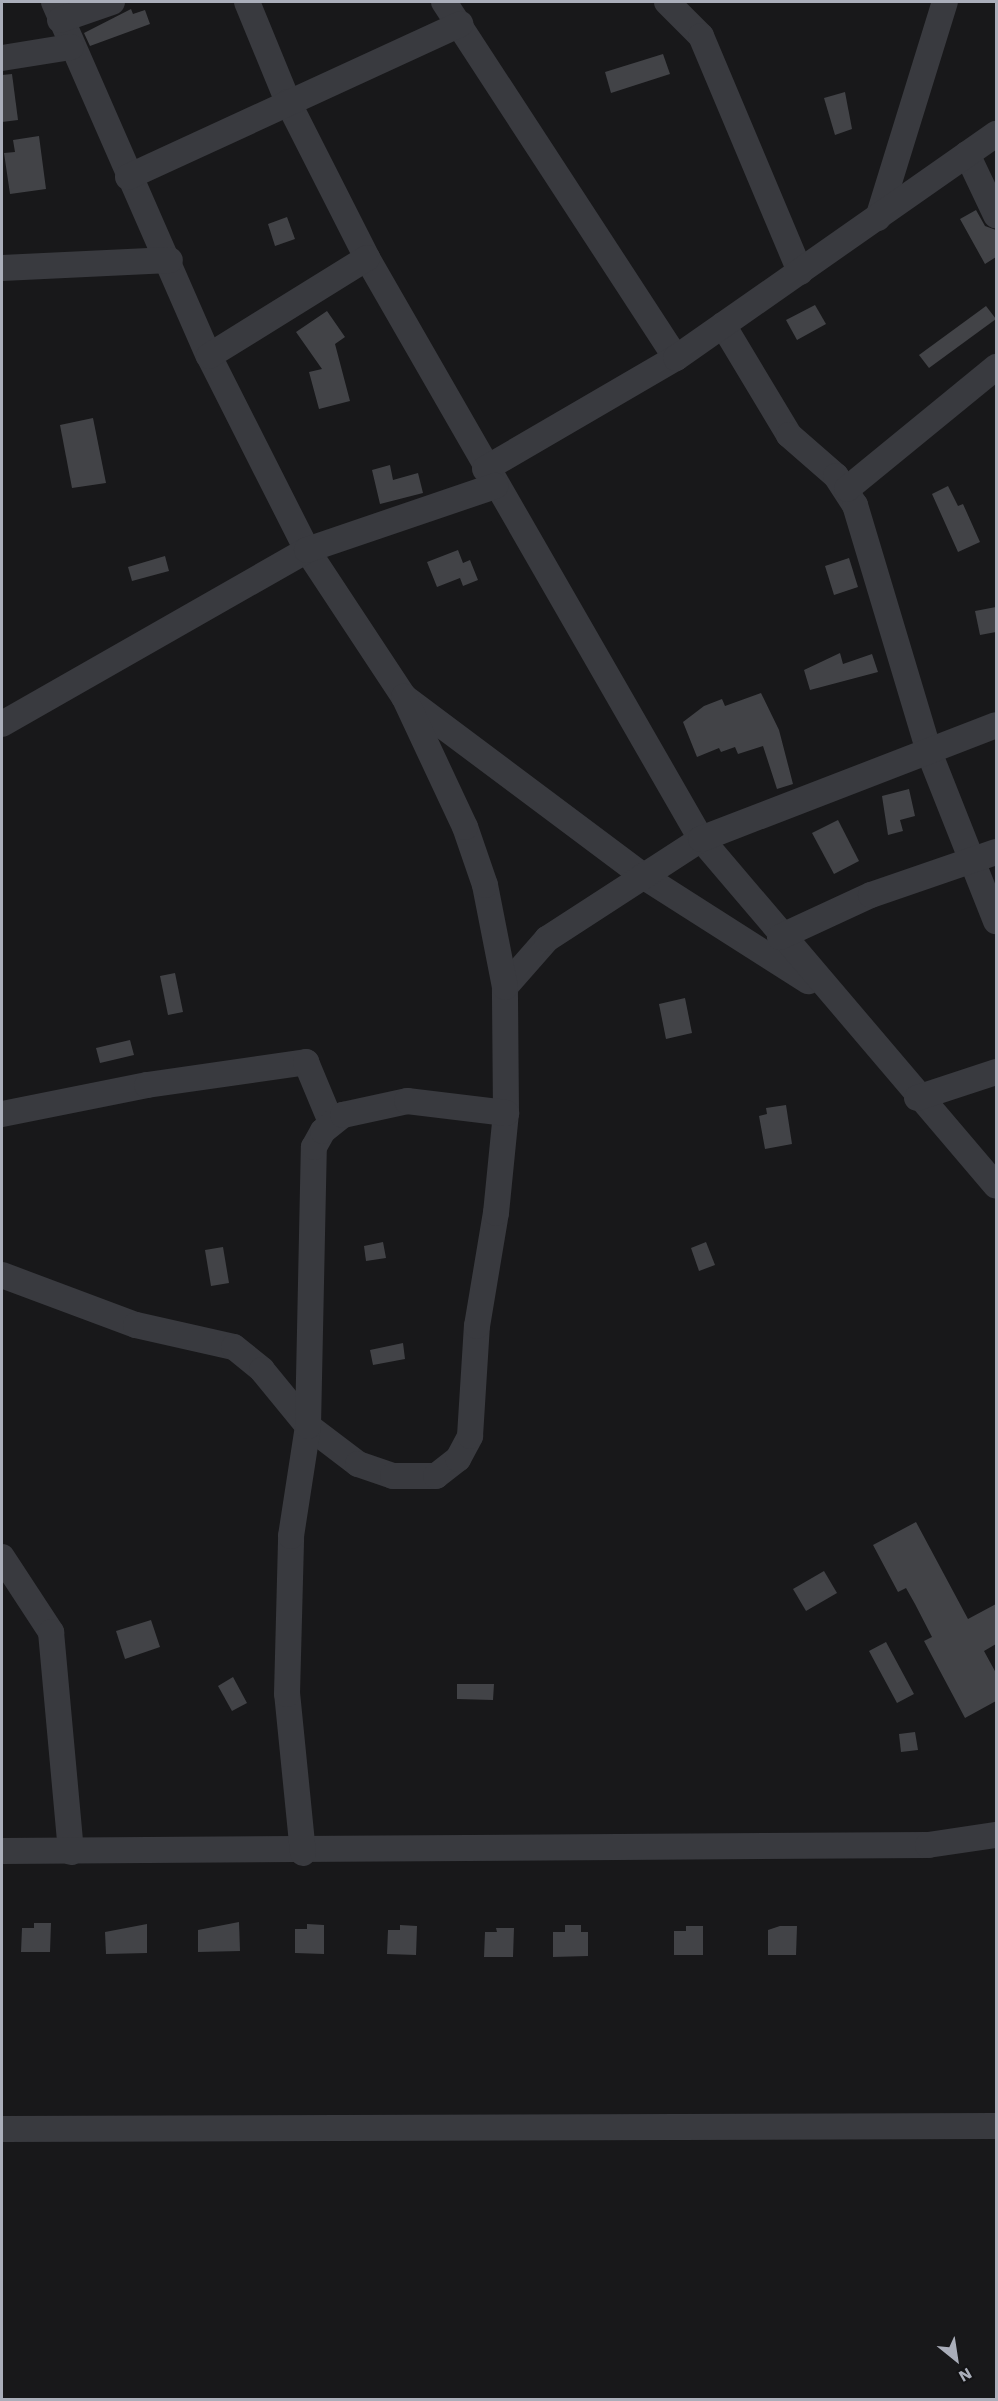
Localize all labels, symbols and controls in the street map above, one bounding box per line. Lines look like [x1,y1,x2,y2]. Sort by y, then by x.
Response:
north arrow [926,2329,986,2389]
text: N [955,2364,975,2386]

